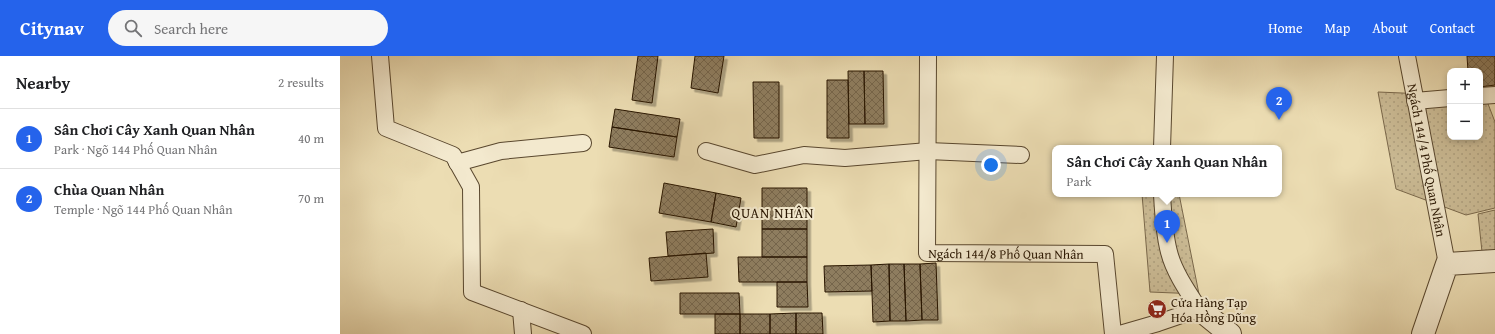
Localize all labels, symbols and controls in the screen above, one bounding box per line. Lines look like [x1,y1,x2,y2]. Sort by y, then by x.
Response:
search box [108,10,388,46]
text: Citynav [20,14,84,42]
icon: search [122,17,144,39]
text: Search here [154,18,228,39]
text: Home [1268,18,1303,38]
text: Map [1325,18,1350,38]
text: About [1372,18,1408,38]
text: Contact [1430,18,1475,38]
map controls [1447,68,1483,140]
button: + [1447,68,1483,104]
text: Nearby [16,70,70,95]
text: 2 results [278,73,324,92]
street label: Ngách 144/4 Phố Quan Nhân [1403,82,1451,239]
pin: 2 [1266,87,1292,120]
button: − [1447,104,1483,140]
text: Sân Chơi Cây Xanh Quan Nhân [54,119,255,140]
text: 1 [26,129,32,148]
text: 40 m [298,129,324,148]
text: Park · Ngõ 144 Phố Quan Nhân [54,140,217,159]
popup [1052,145,1282,197]
text: Sân Chơi Cây Xanh Quan Nhân [1067,151,1267,172]
your location [981,155,1001,175]
text: Park [1067,172,1092,191]
text: Chùa Quan Nhân [54,179,164,200]
text: 2 [26,189,32,208]
text: 70 m [298,189,324,208]
text: Temple · Ngõ 144 Phố Quan Nhân [54,200,233,219]
district label: QUAN NHÂN [732,203,814,223]
pin: 1 [1154,210,1180,243]
street label: Ngách 144/8 Phố Quan Nhân [928,244,1084,263]
place label: Cửa Hàng Tạp Hóa Hồng Dũng [1171,293,1256,327]
supermarket icon: Cửa Hàng Tạp Hóa Hồng Dũng [1146,298,1168,320]

